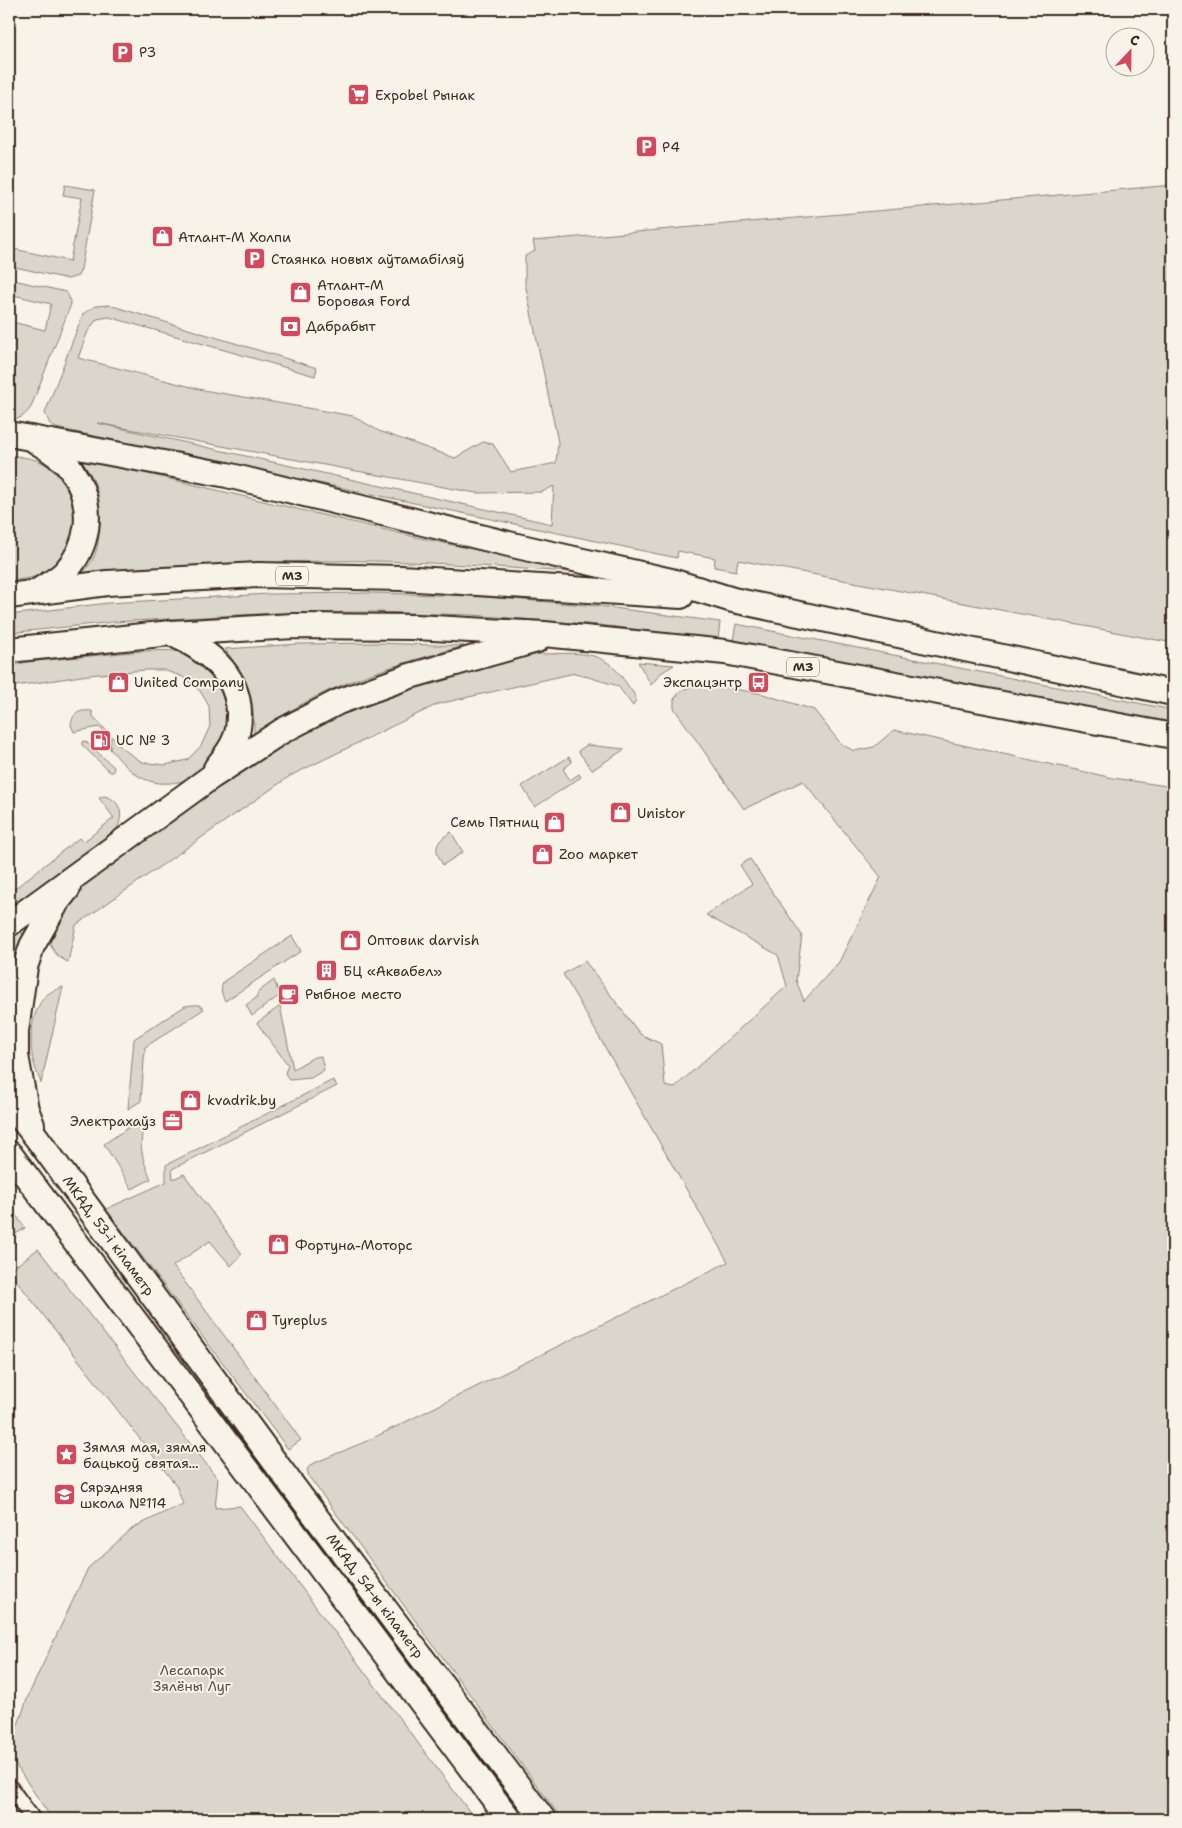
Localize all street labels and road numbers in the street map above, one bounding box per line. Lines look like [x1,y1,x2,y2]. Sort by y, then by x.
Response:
road number: М3 [276,566,308,586]
road number: М3 [787,658,819,676]
street label: МКАД, 53-і кіламетр [59,1172,159,1299]
street label: МКАД, 54-ы кіламетр [323,1530,428,1662]

